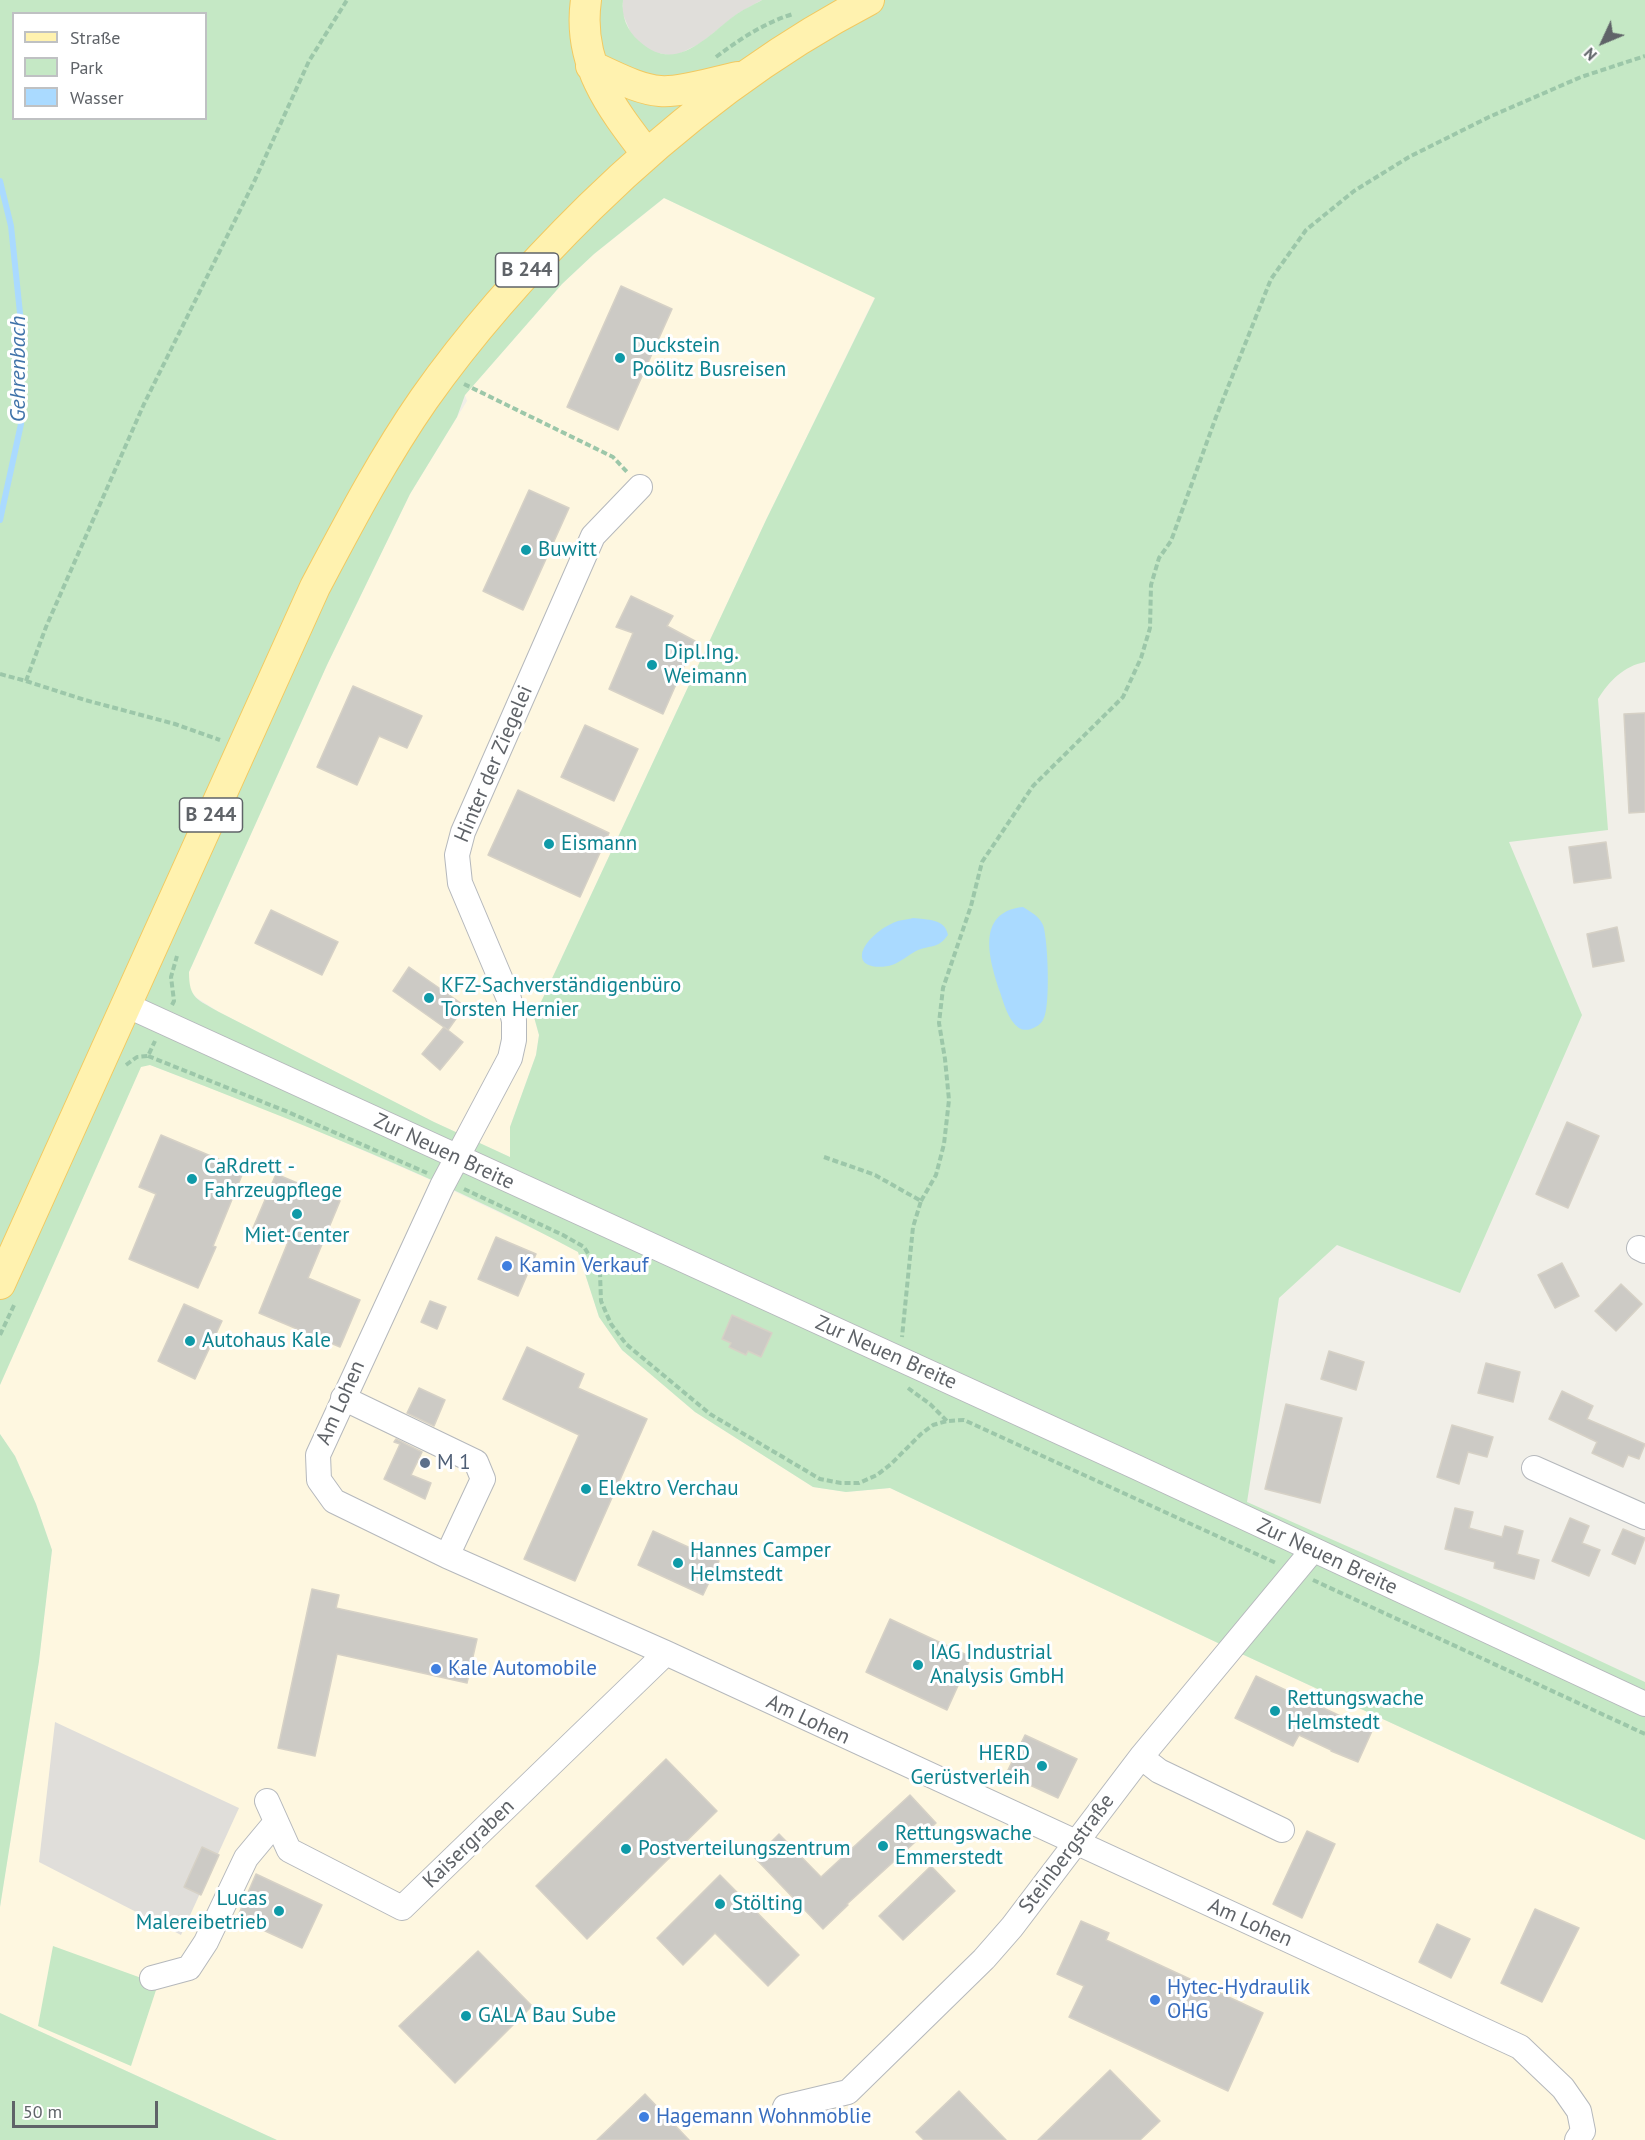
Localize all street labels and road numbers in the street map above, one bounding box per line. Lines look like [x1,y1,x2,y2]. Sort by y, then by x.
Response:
road number: B 244 [496,253,558,287]
street label: Hinter der Ziegelei [450,682,538,846]
road number: B 244 [180,798,242,832]
street label: Zur Neuen Breite [370,1108,518,1196]
street label: Zur Neuen Breite [811,1311,961,1395]
street label: Am Lohen [311,1357,371,1449]
street label: Zur Neuen Breite [1253,1513,1401,1601]
street label: Am Lohen [762,1690,854,1750]
street label: Steinbergstraße [1014,1789,1120,1919]
street label: Kaisergraben [418,1794,520,1894]
street label: Am Lohen [1204,1893,1296,1953]

